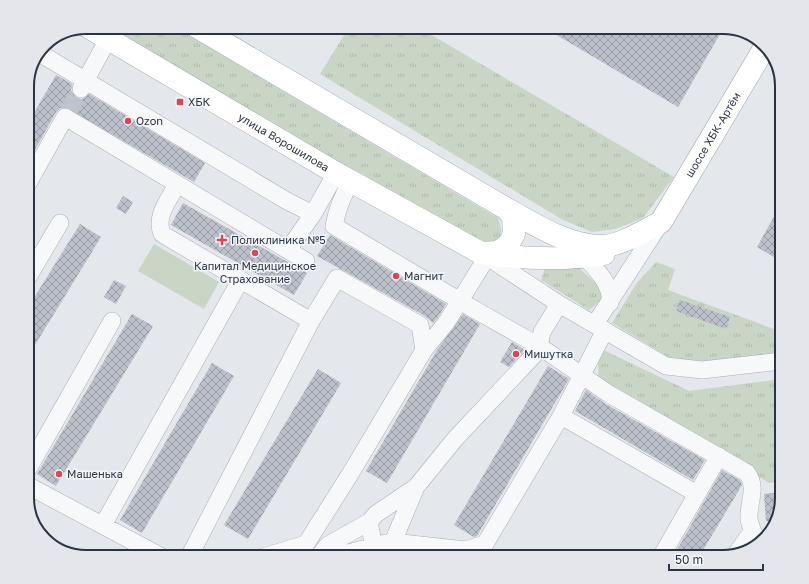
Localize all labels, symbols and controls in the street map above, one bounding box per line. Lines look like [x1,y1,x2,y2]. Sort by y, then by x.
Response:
street label: шоссе ХБК-Артём [682,89,743,179]
place label: ХБК [188,95,211,108]
marker: ХБК [175,97,185,107]
street label: улица Ворошилова [236,110,332,174]
place label: Ozon [136,114,163,127]
marker: Ozon [123,116,133,126]
place label: Поликлиника №5 [231,233,326,246]
marker: Поликлиника №5 [216,234,228,246]
marker: Капитал Медицинское Страхование [250,248,260,258]
place label: Капитал Медицинское Страхование [194,259,316,285]
place label: Магнит [404,269,444,282]
marker: Магнит [391,271,401,281]
place label: Мишутка [524,347,573,360]
marker: Мишутка [511,349,521,359]
place label: Машенька [67,467,123,480]
marker: Машенька [54,469,64,479]
scale bar [669,546,763,572]
text: 50 m [675,552,703,567]

